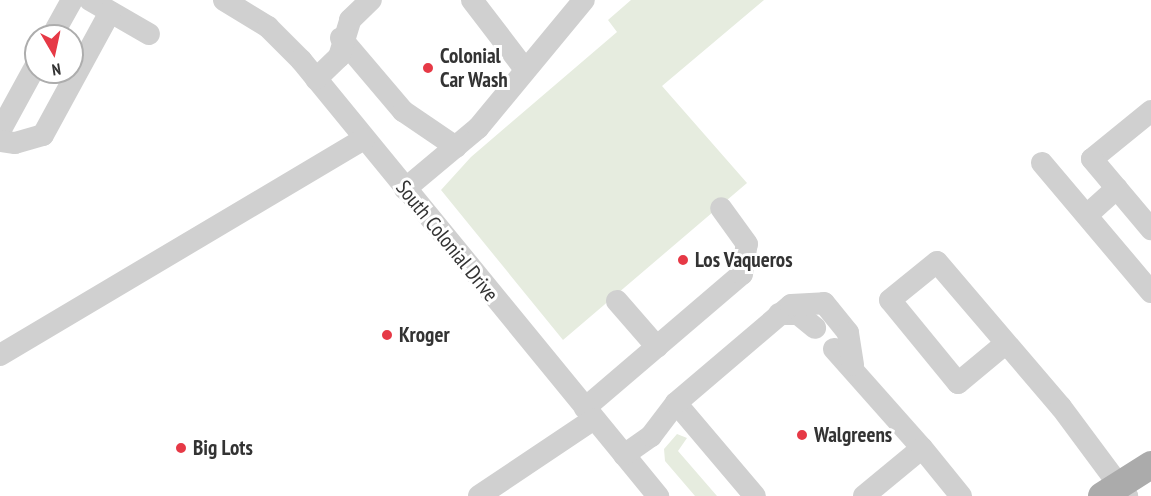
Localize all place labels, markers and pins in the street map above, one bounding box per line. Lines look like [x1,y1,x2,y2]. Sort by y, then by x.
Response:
place label: Colonial Car Wash [440,43,508,93]
marker: Colonial Car Wash [421,61,435,75]
place label: Los Vaqueros [695,247,793,273]
marker: Los Vaqueros [676,253,690,267]
place label: Kroger [399,322,450,348]
marker: Kroger [380,328,394,342]
place label: Walgreens [814,422,892,448]
marker: Walgreens [795,428,809,442]
place label: Big Lots [193,435,253,461]
marker: Big Lots [174,441,188,455]

